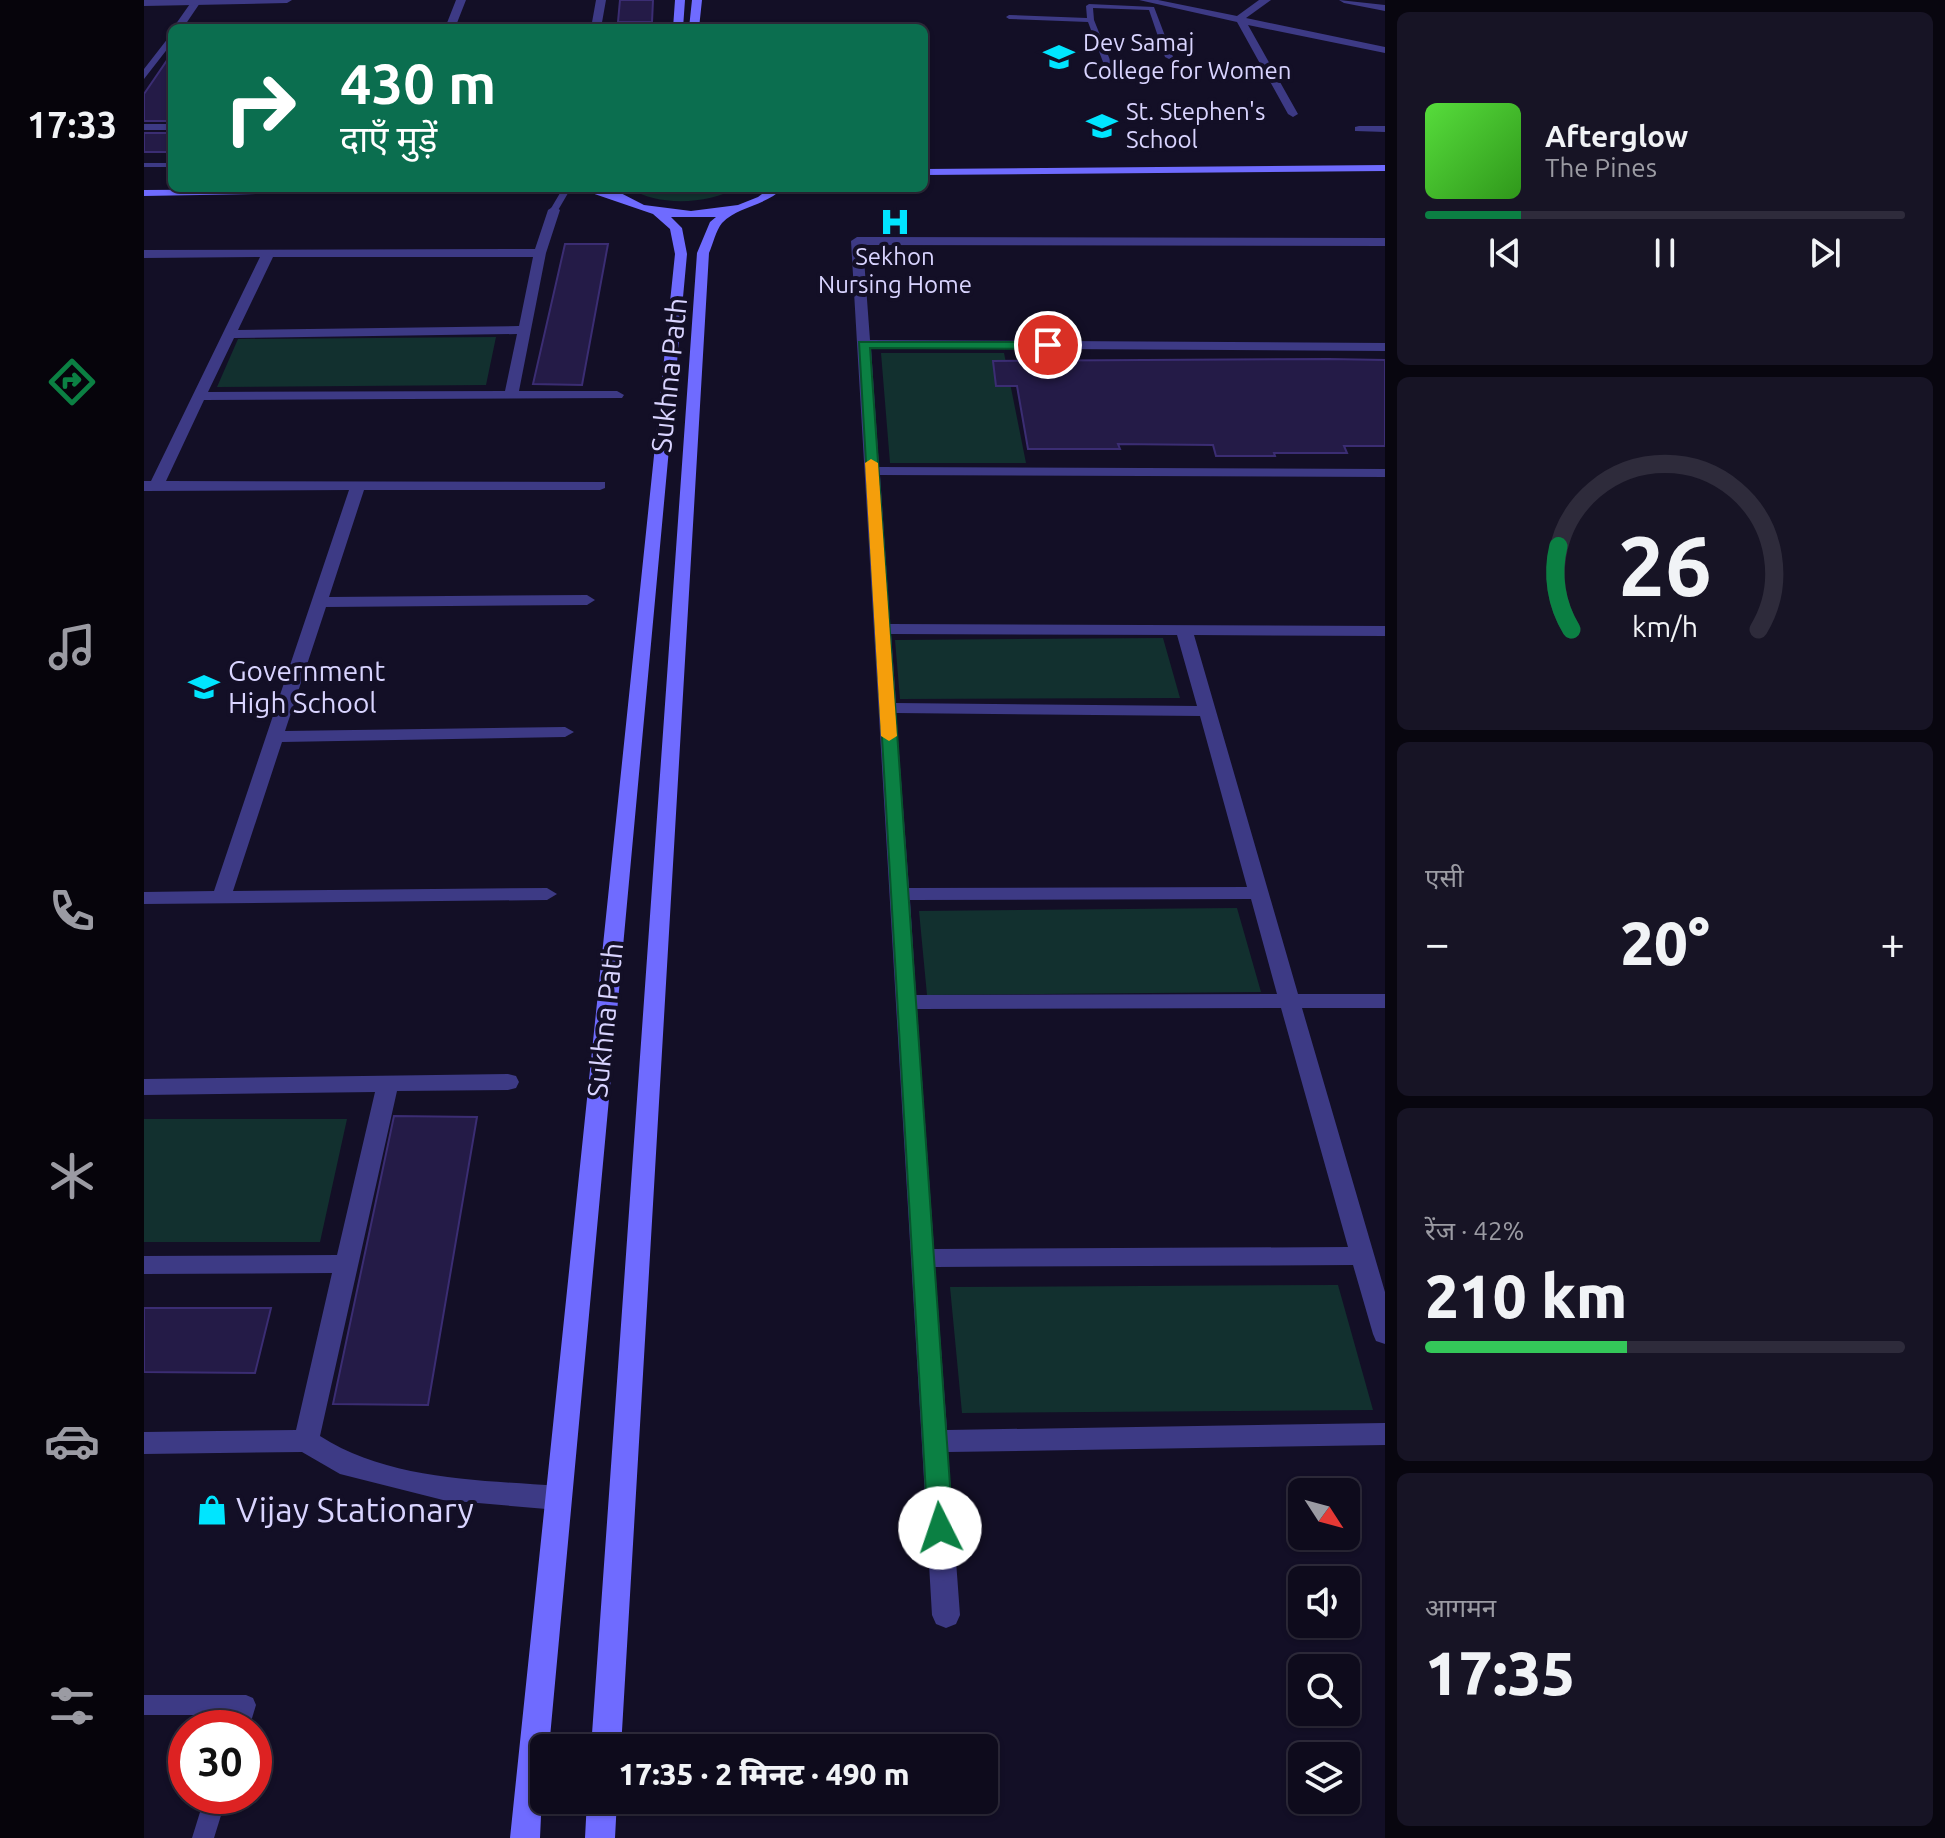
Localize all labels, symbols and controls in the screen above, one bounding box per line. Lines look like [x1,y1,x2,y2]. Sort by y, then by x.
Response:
place label: Dev Samaj College for Women [1083,29,1291,84]
school or university icon: Dev Samaj College for Women [1042,40,1076,74]
text: 430 m [340,52,496,115]
icon: right [208,56,312,160]
place label: St. Stephen's School [1126,98,1265,153]
text: 17:33 [27,104,117,145]
school or university icon: St. Stephen's School [1085,109,1119,143]
text: दाएँ मुड़ें [340,118,437,159]
text: Afterglow [1545,119,1688,153]
text: The Pines [1545,153,1657,182]
hospital icon: Sekhon Nursing Home [878,205,912,239]
icon: previous [1483,231,1527,275]
icon: pause [1643,231,1687,275]
icon: next [1803,231,1847,275]
place label: Sekhon Nursing Home [818,243,972,298]
street label: Sukhna Path [645,296,692,454]
pin [1014,311,1082,379]
icon: arrive [1026,323,1070,367]
icon: directions [44,354,100,410]
text: 26 [1618,517,1712,611]
text: km/h [1632,610,1698,642]
icon: music [44,619,100,675]
place label: Government High School [228,655,385,718]
school or university icon: Government High School [187,670,221,704]
text: एसी [1425,863,1464,892]
icon: phone [44,883,100,939]
text: 20° [1620,909,1710,976]
text: − [1425,918,1450,967]
text: + [1880,918,1905,967]
street label: Sukhna Path [581,941,628,1099]
icon: climate [44,1148,100,1204]
text: रेंज · 42% [1425,1216,1524,1245]
text: 210 km [1425,1262,1627,1329]
icon: car [44,1413,100,1469]
north arrow [1288,1478,1360,1550]
map controls [1288,1478,1360,1814]
position arrow [898,1486,982,1570]
place label: Vijay Stationary [236,1490,474,1528]
shop icon: Vijay Stationary [195,1493,229,1527]
button: sound [1288,1566,1360,1638]
text: आगमन [1425,1593,1496,1622]
text: 17:35 [1425,1639,1575,1706]
button: search [1288,1654,1360,1726]
icon: filters [44,1678,100,1734]
speed limit sign: 30 [168,1710,272,1814]
button: layers [1288,1742,1360,1814]
text: 17:35 · 2 मिनट · 490 m [618,1757,910,1791]

